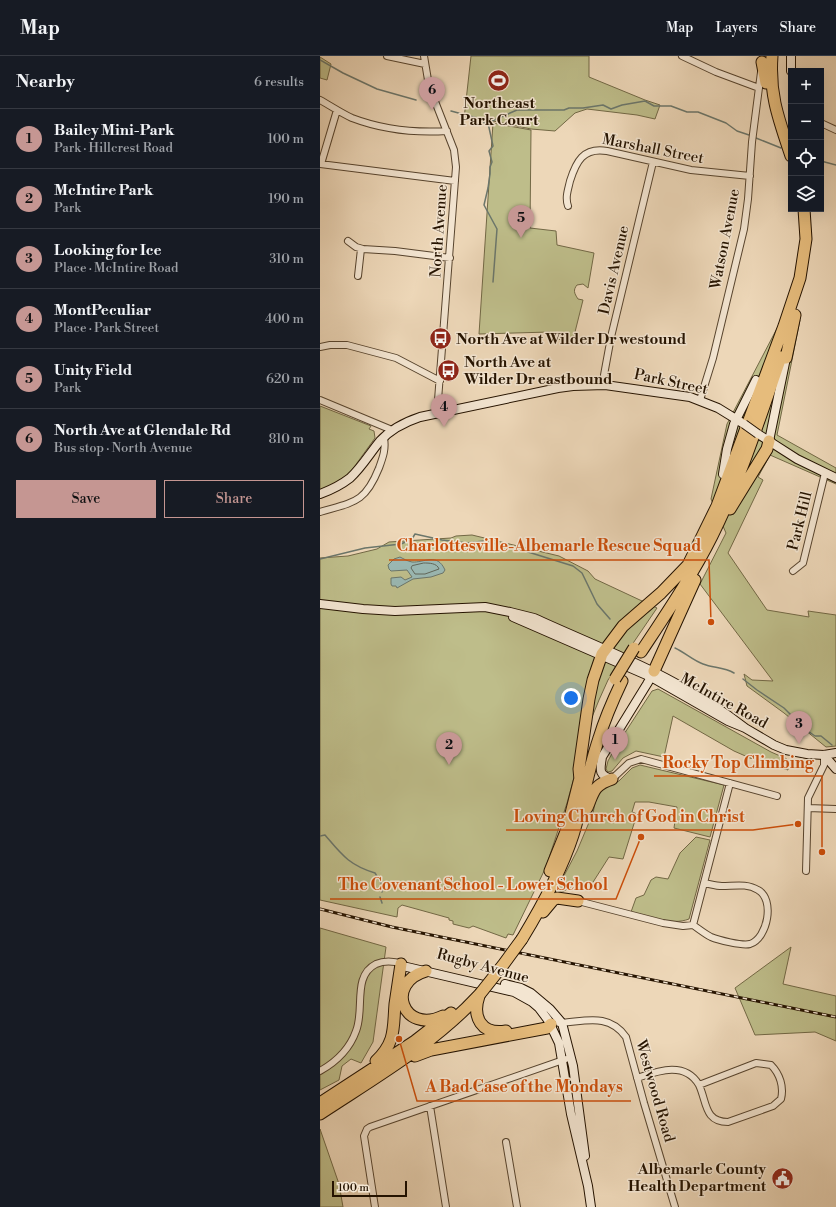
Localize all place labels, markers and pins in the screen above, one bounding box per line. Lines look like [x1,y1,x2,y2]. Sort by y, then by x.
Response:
sports icon: Northeast Park Court [486,67,512,93]
pin: 6 [419,77,445,110]
place label: Northeast Park Court [460,94,539,130]
pin: 5 [508,205,534,238]
bus stop icon: North Ave at Wilder Dr westound [427,326,453,352]
place label: North Ave at Wilder Dr westound [456,330,687,349]
place label: North Ave at Wilder Dr eastbound [463,353,613,389]
bus stop icon: North Ave at Wilder Dr eastbound [435,358,461,384]
pin: 4 [431,394,457,427]
callout: Charlottesville-Albemarle Rescue Squad [389,532,709,560]
pin: 3 [786,711,812,744]
pin: 1 [602,727,628,760]
pin: 2 [436,732,462,765]
callout: Rocky Top Climbing [654,748,822,776]
callout: Loving Church of God in Christ [506,802,753,830]
callout: The Covenant School - Lower School [330,871,616,899]
callout: A Bad Case of the Mondays [417,1073,631,1101]
place label: Albemarle County Health Department [628,1160,767,1196]
public building icon: Albemarle County Health Department [769,1165,795,1191]

